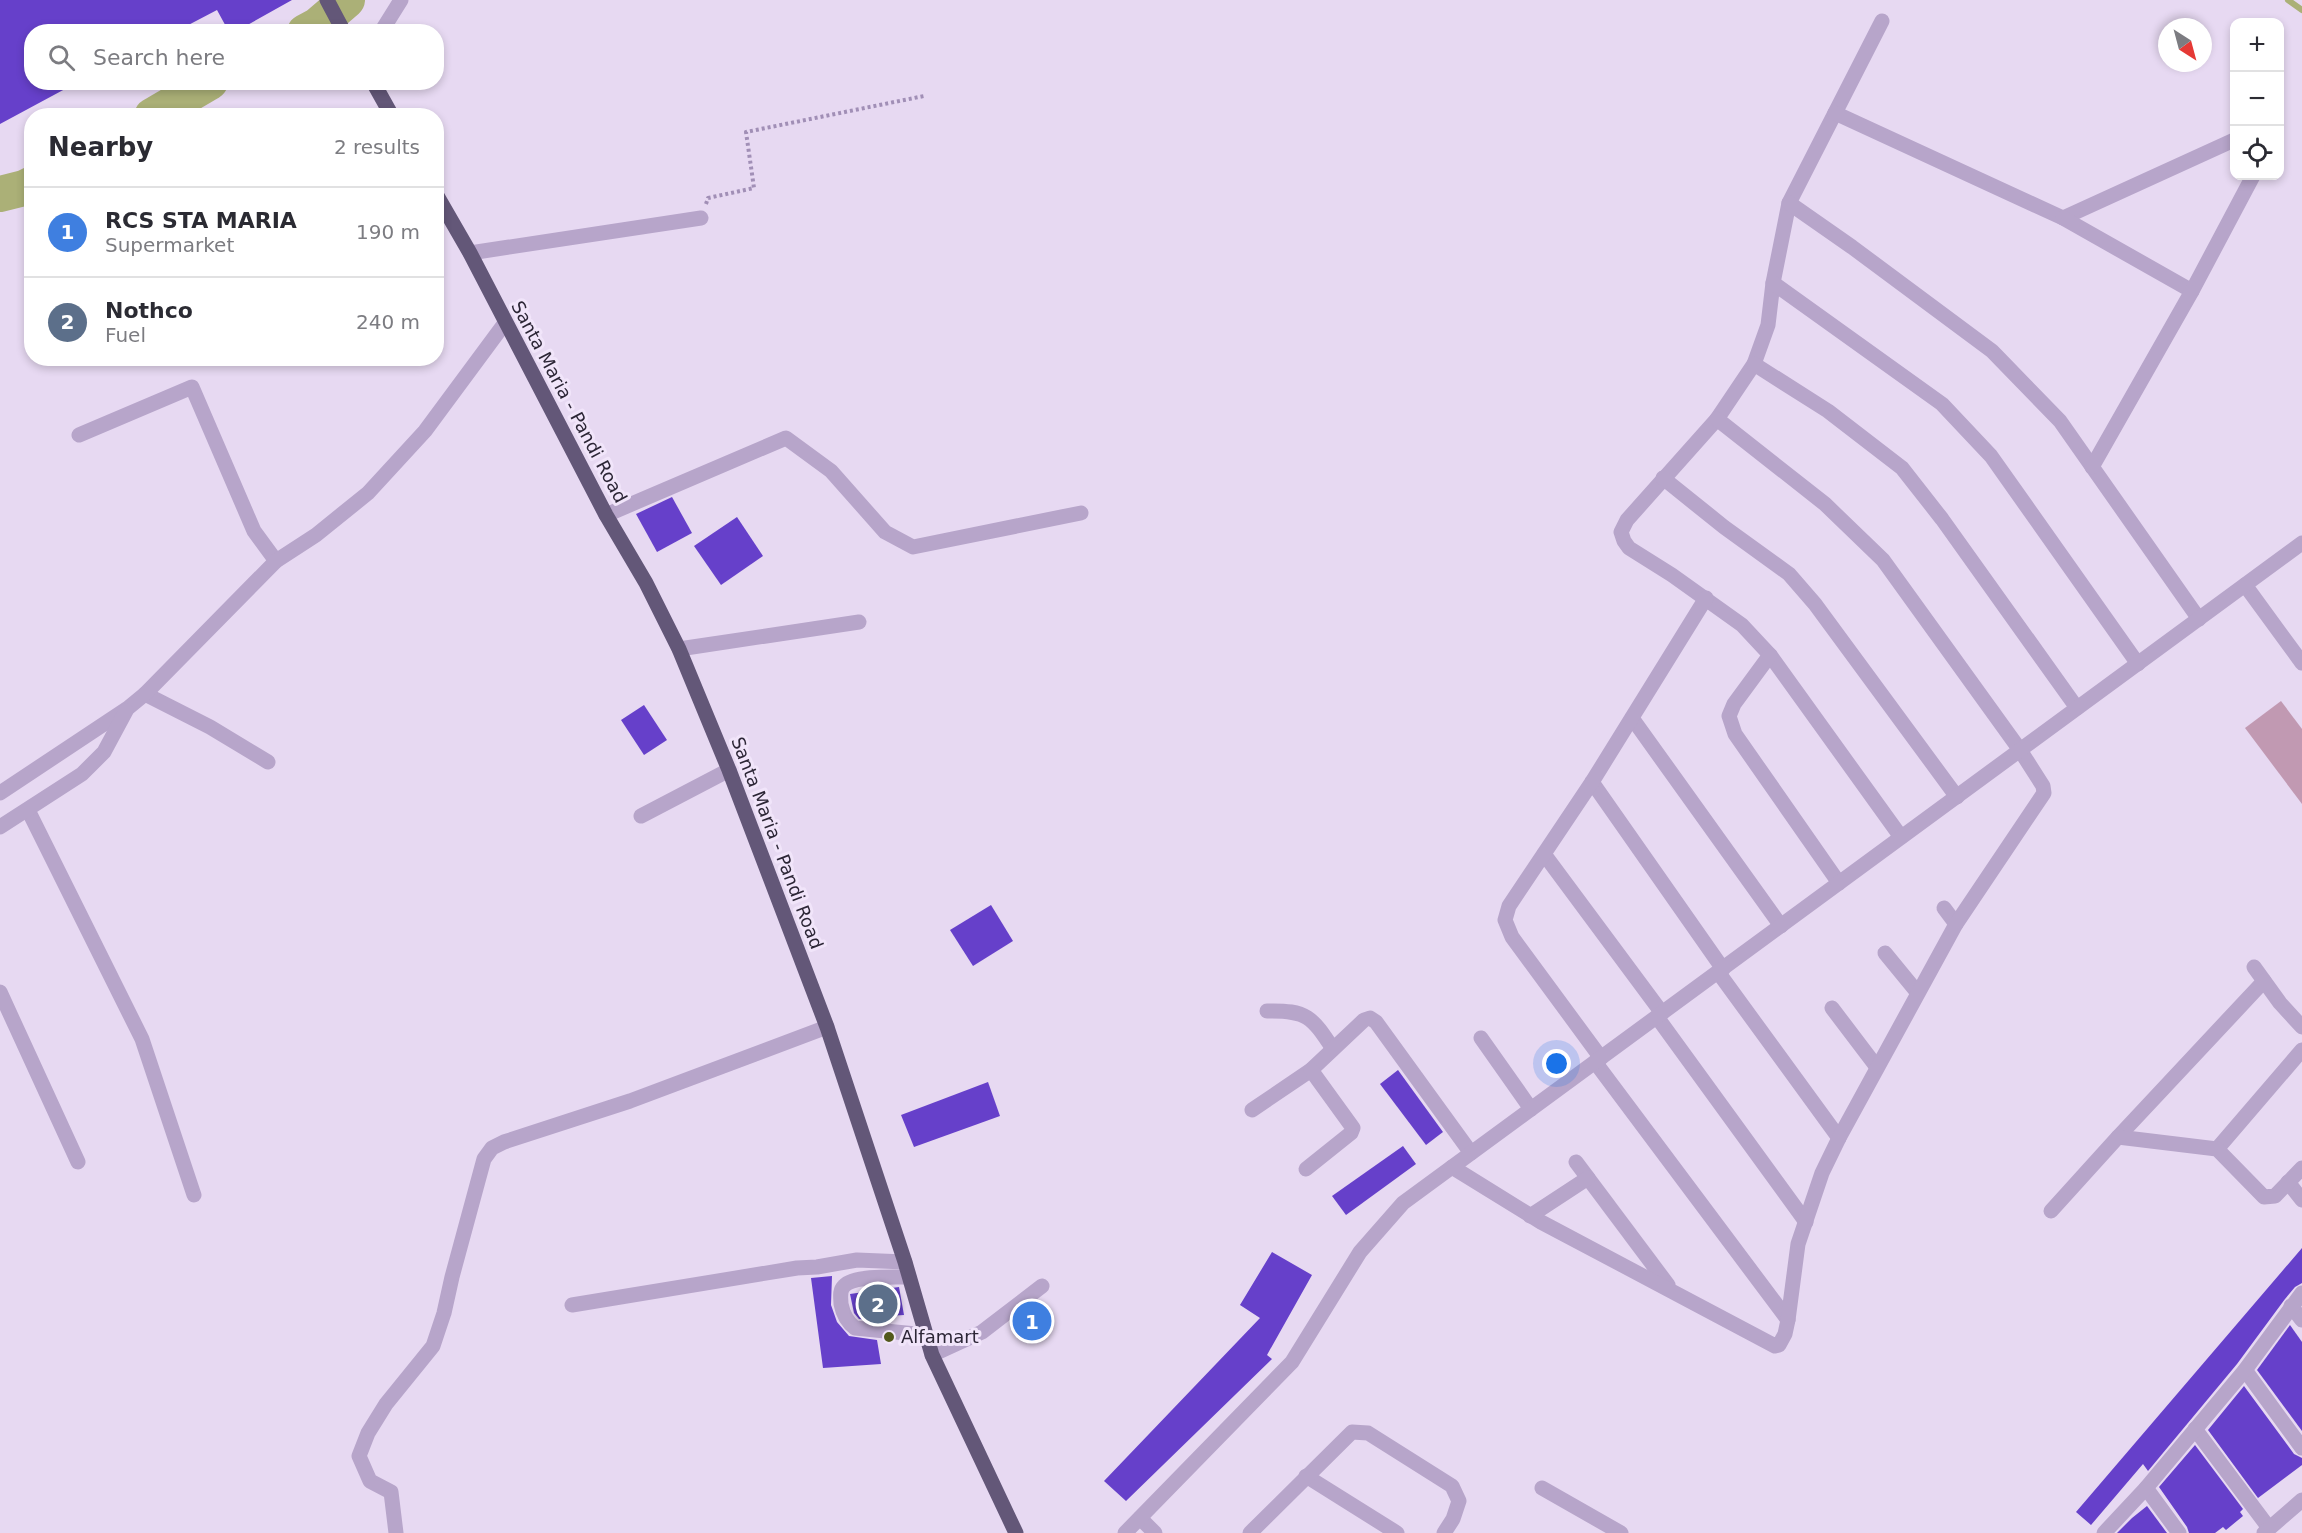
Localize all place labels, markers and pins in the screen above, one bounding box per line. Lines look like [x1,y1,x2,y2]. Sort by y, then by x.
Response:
pin: 2 [858,1282,898,1326]
pin: 1 [1012,1298,1052,1344]
place label: Alfamart [901,1326,979,1347]
marker: Alfamart [882,1330,896,1344]

